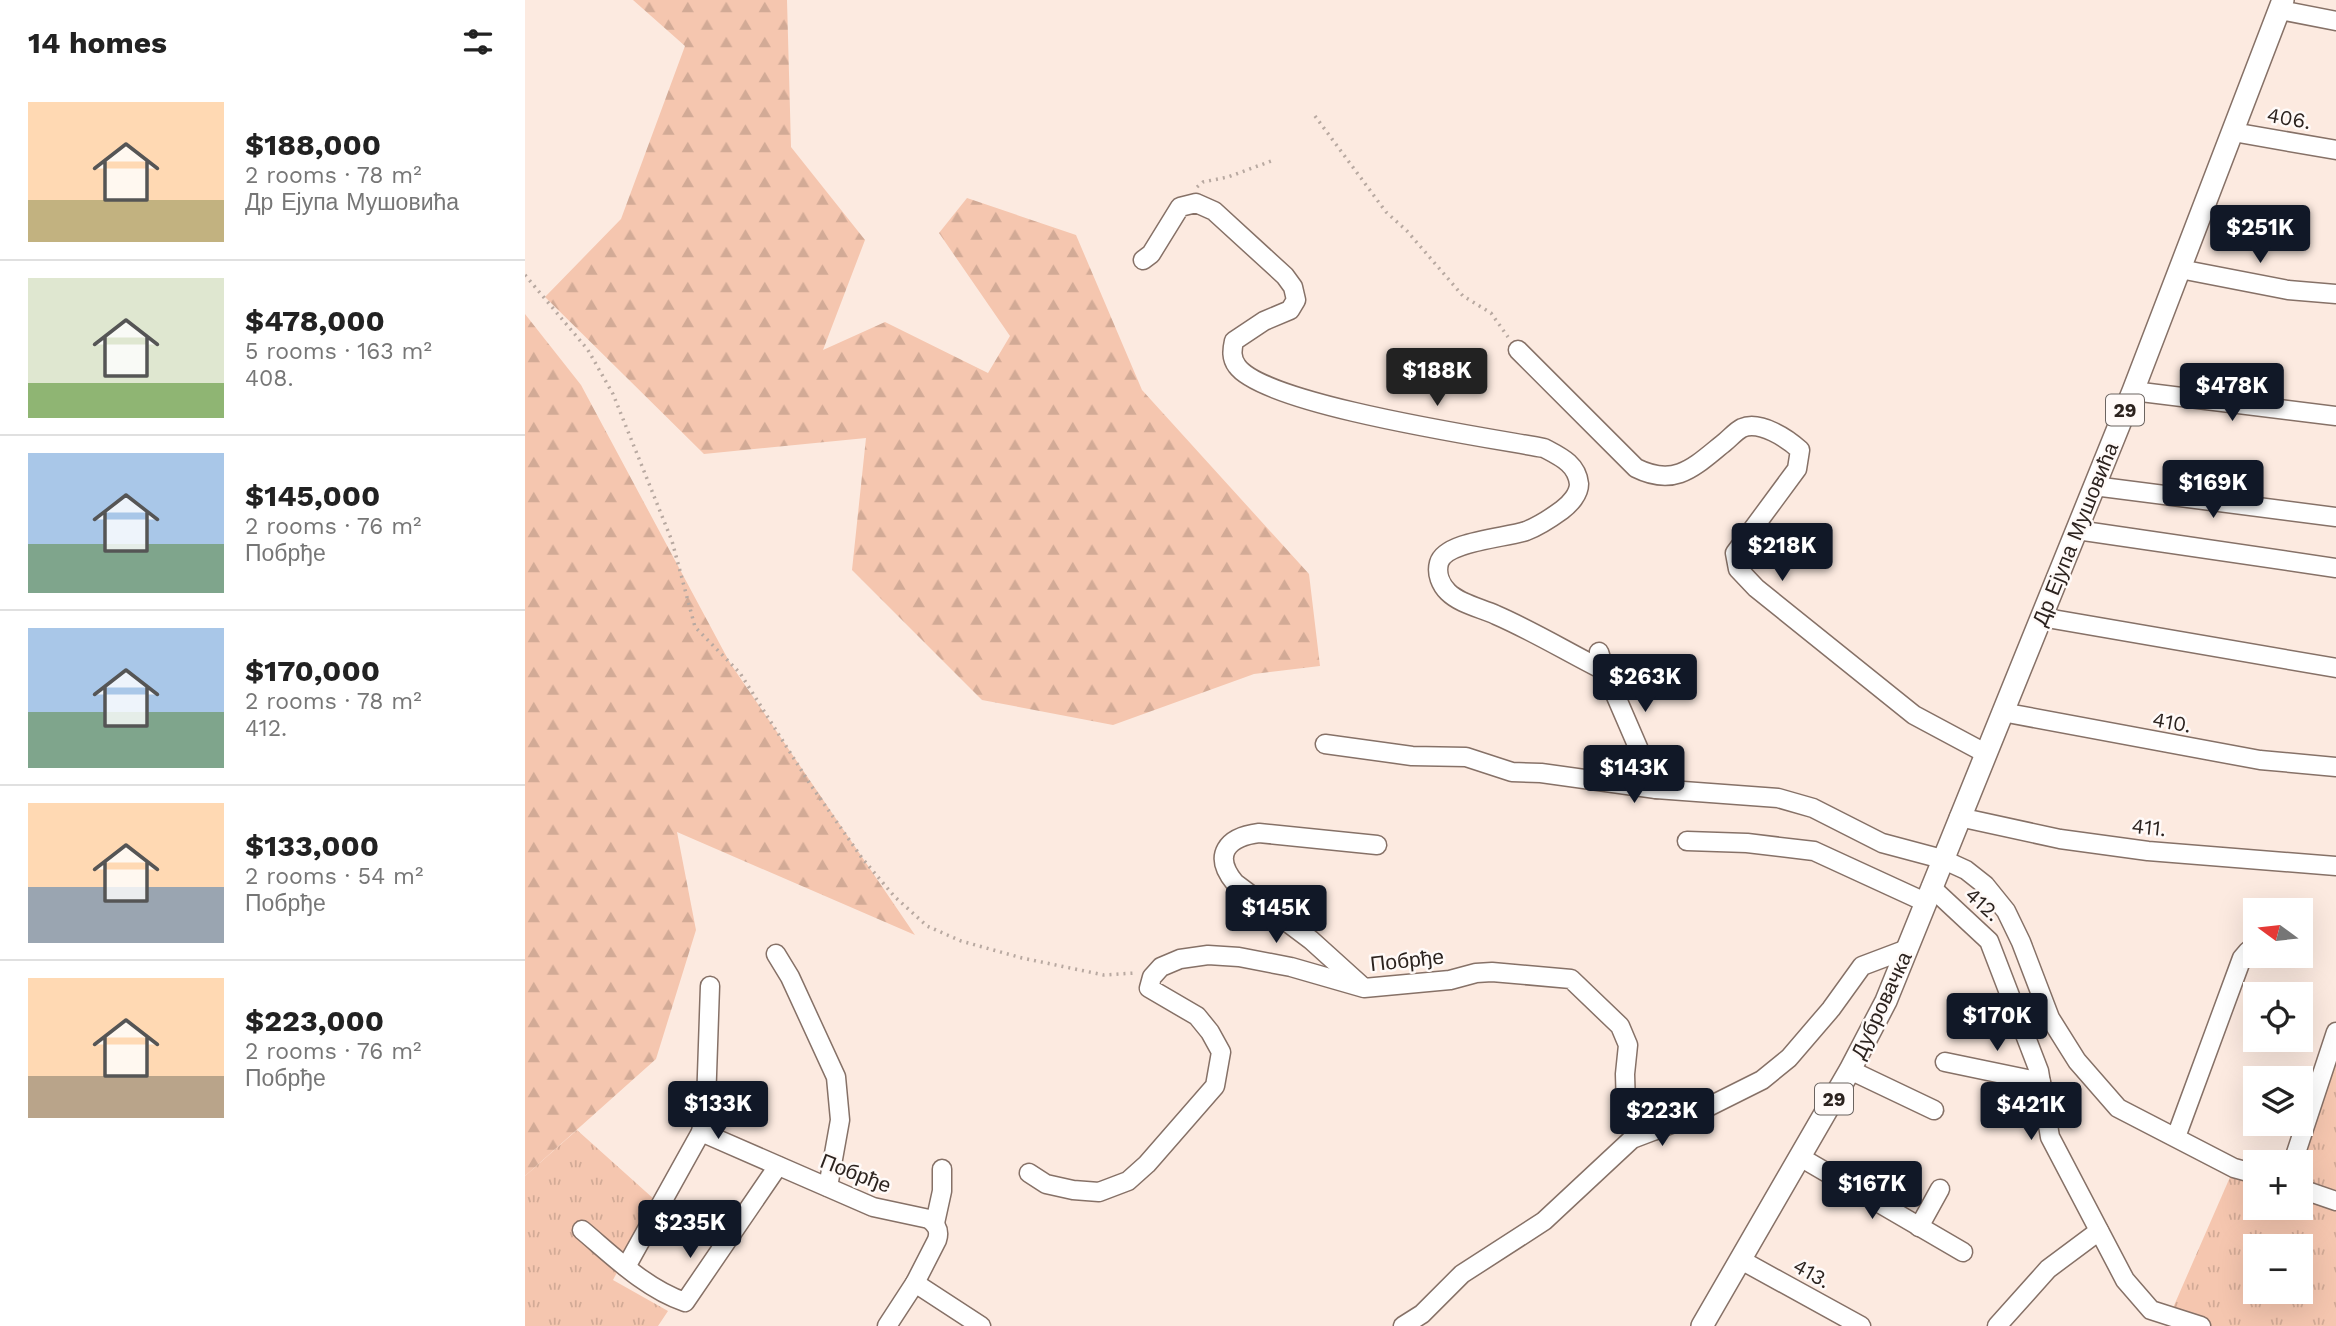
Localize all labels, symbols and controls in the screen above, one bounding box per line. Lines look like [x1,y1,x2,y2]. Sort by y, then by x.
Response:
icon: filters [459,23,497,61]
text: 14 homes [28,25,167,60]
street label: 406. [2265,102,2313,134]
text: $188,000 [245,127,381,162]
icon: home [84,130,168,214]
text: 2 rooms · 78 m² [245,162,422,189]
text: Др Ејупа Мушовића [245,189,459,216]
pin: $251K [2211,205,2309,265]
text: $251K [2226,214,2294,241]
text: $478,000 [245,303,385,338]
icon: home [84,306,168,390]
text: 5 rooms · 163 m² [245,338,432,365]
pin: $188K [1388,348,1486,408]
text: $188K [1402,357,1472,384]
pin: $478K [2183,364,2281,423]
text: 408. [245,365,294,392]
text: $478K [2196,372,2268,399]
road number: 29 [2106,394,2144,426]
street label: Др Ејупа Мушовића [2027,438,2123,629]
pin: $169K [2164,461,2262,520]
text: $169K [2179,469,2247,496]
text: $145,000 [245,478,380,513]
icon: home [84,481,168,565]
text: 2 rooms · 76 m² [245,513,421,540]
pin: $218K [1733,524,1831,583]
text: $218K [1748,532,1816,559]
text: Побрђе [245,540,326,567]
text: $170,000 [245,653,380,688]
pin: $263K [1596,654,1694,714]
icon: home [84,656,168,740]
text: $263K [1609,663,1681,690]
text: 2 rooms · 78 m² [245,688,422,715]
street label: 410. [2151,706,2193,738]
text: 412. [245,715,287,742]
pin: $143K [1585,746,1683,805]
text: $143K [1599,754,1669,781]
street label: 411. [2131,813,2167,841]
text: $133,000 [245,828,379,863]
icon: home [84,831,168,915]
text: 2 rooms · 54 m² [245,863,423,890]
street label: 412. [1960,882,2006,926]
pin: $145K [1227,886,1325,945]
text: Побрђе [245,890,326,917]
text: $145K [1242,894,1310,921]
north arrow [2243,898,2313,968]
map controls [2243,898,2313,1304]
street label: Побрђе [1369,944,1445,976]
street label: Дубровачка [1845,947,1917,1062]
button: locate [2243,982,2313,1052]
pin: $170K [1948,993,2046,1053]
text: $170K [1963,1002,2031,1029]
text: $223,000 [245,1003,384,1038]
icon: home [84,1006,168,1090]
text: 2 rooms · 76 m² [245,1038,421,1065]
text: Побрђе [245,1065,326,1092]
button: layers [2243,1066,2313,1136]
pin: $133K [669,1082,767,1141]
pin: $421K [1982,1082,2080,1142]
road number: 29 [1815,1084,1853,1114]
pin: $223K [1613,1088,1711,1148]
text: $133K [684,1090,752,1117]
text: $421K [1997,1091,2065,1118]
text: $223K [1626,1097,1698,1124]
street label: Побрђе [817,1148,895,1198]
button: + [2243,1150,2313,1220]
pin: $167K [1823,1162,1921,1221]
text: $167K [1838,1170,1906,1197]
pin: $235K [641,1200,739,1260]
text: $235K [654,1209,726,1236]
button: − [2243,1234,2313,1304]
street label: 413. [1789,1253,1835,1293]

